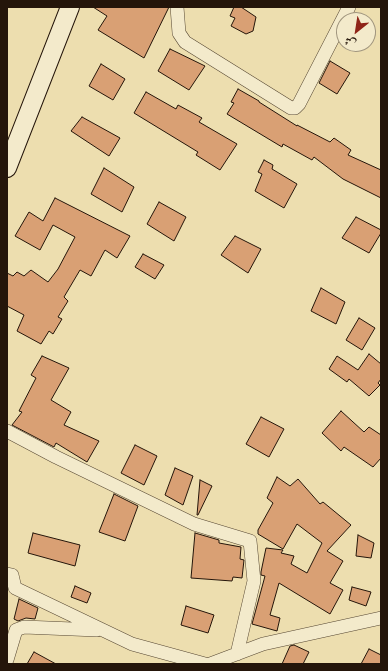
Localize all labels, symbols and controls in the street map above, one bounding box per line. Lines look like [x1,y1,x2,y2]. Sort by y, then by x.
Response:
north arrow [336,12,376,52]
text: ش [342,34,358,50]

